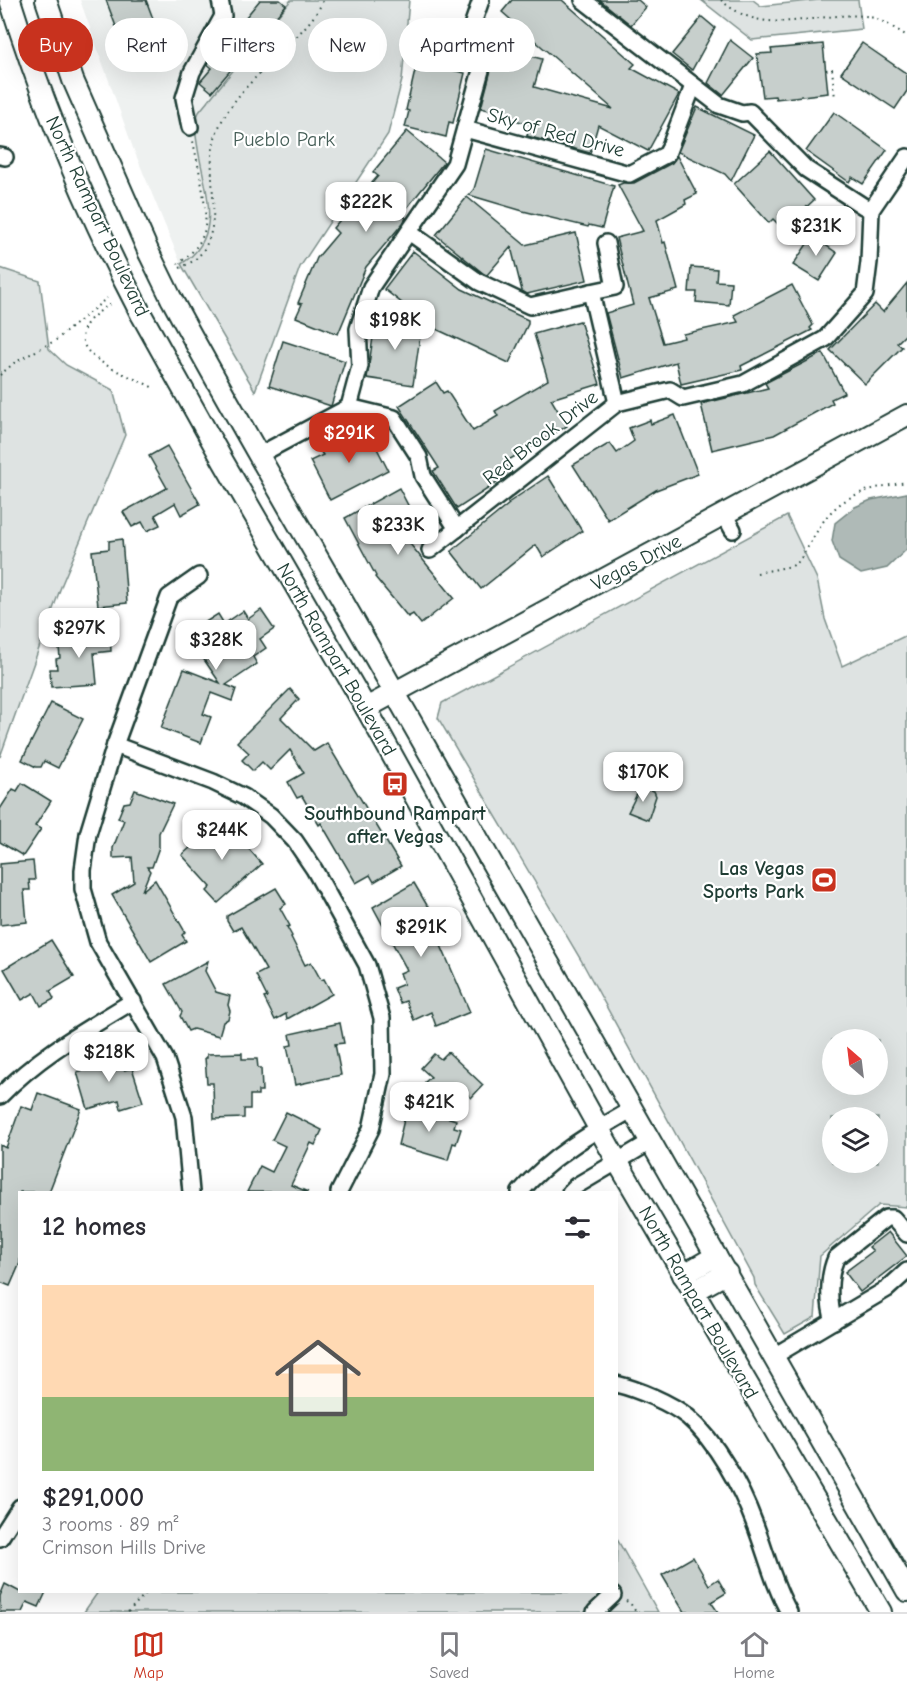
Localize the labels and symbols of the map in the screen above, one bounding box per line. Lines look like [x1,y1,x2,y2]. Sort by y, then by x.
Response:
street label: Sky of Red Drive [485,103,627,162]
street label: North Rampart Boulevard [41,112,154,320]
park label: Pueblo Park [233,128,335,151]
pin: $222K [324,182,408,233]
pin: $231K [774,206,858,257]
pin: $198K [353,300,437,351]
street label: Red Brook Drive [478,385,602,489]
pin: $291K [307,413,391,464]
pin: $233K [356,505,440,556]
street label: Vegas Drive [587,529,685,596]
street label: North Rampart Boulevard [272,559,401,760]
pin: $297K [37,608,121,659]
pin: $328K [174,620,258,671]
pin: $170K [601,752,685,803]
bus stop icon: Southbound Rampart after Vegas [380,769,410,799]
place label: Southbound Rampart after Vegas [304,802,486,848]
pin: $244K [180,810,264,861]
place label: Las Vegas Sports Park [703,857,804,903]
sports icon: Las Vegas Sports Park [809,865,839,895]
pin: $291K [379,907,463,958]
north arrow [822,1029,888,1095]
pin: $218K [67,1032,151,1083]
pin: $421K [387,1082,471,1133]
street label: North Rampart Boulevard [634,1202,763,1403]

